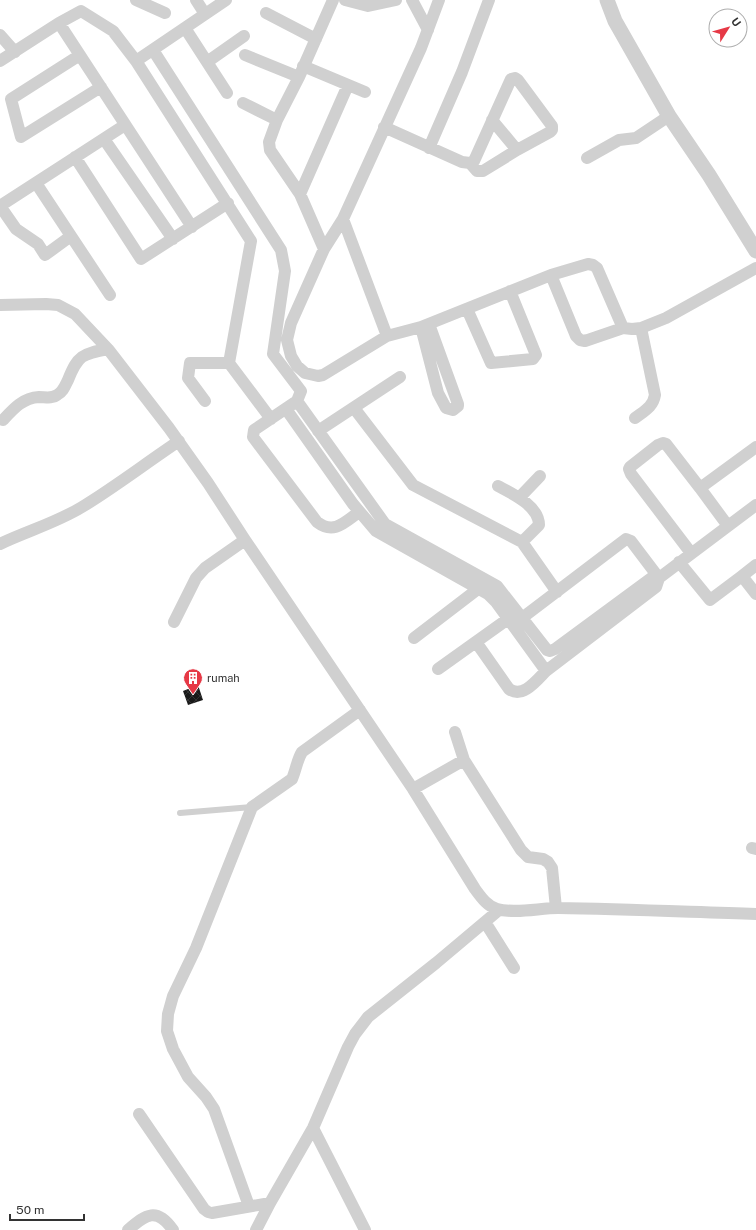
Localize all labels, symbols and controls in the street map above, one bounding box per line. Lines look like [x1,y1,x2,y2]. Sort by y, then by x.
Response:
north arrow [708,8,748,48]
text: U [729,15,743,29]
building icon: rumah [182,667,204,695]
place label: rumah [207,672,240,684]
scale bar [10,1196,84,1222]
text: 50 m [16,1203,44,1217]

